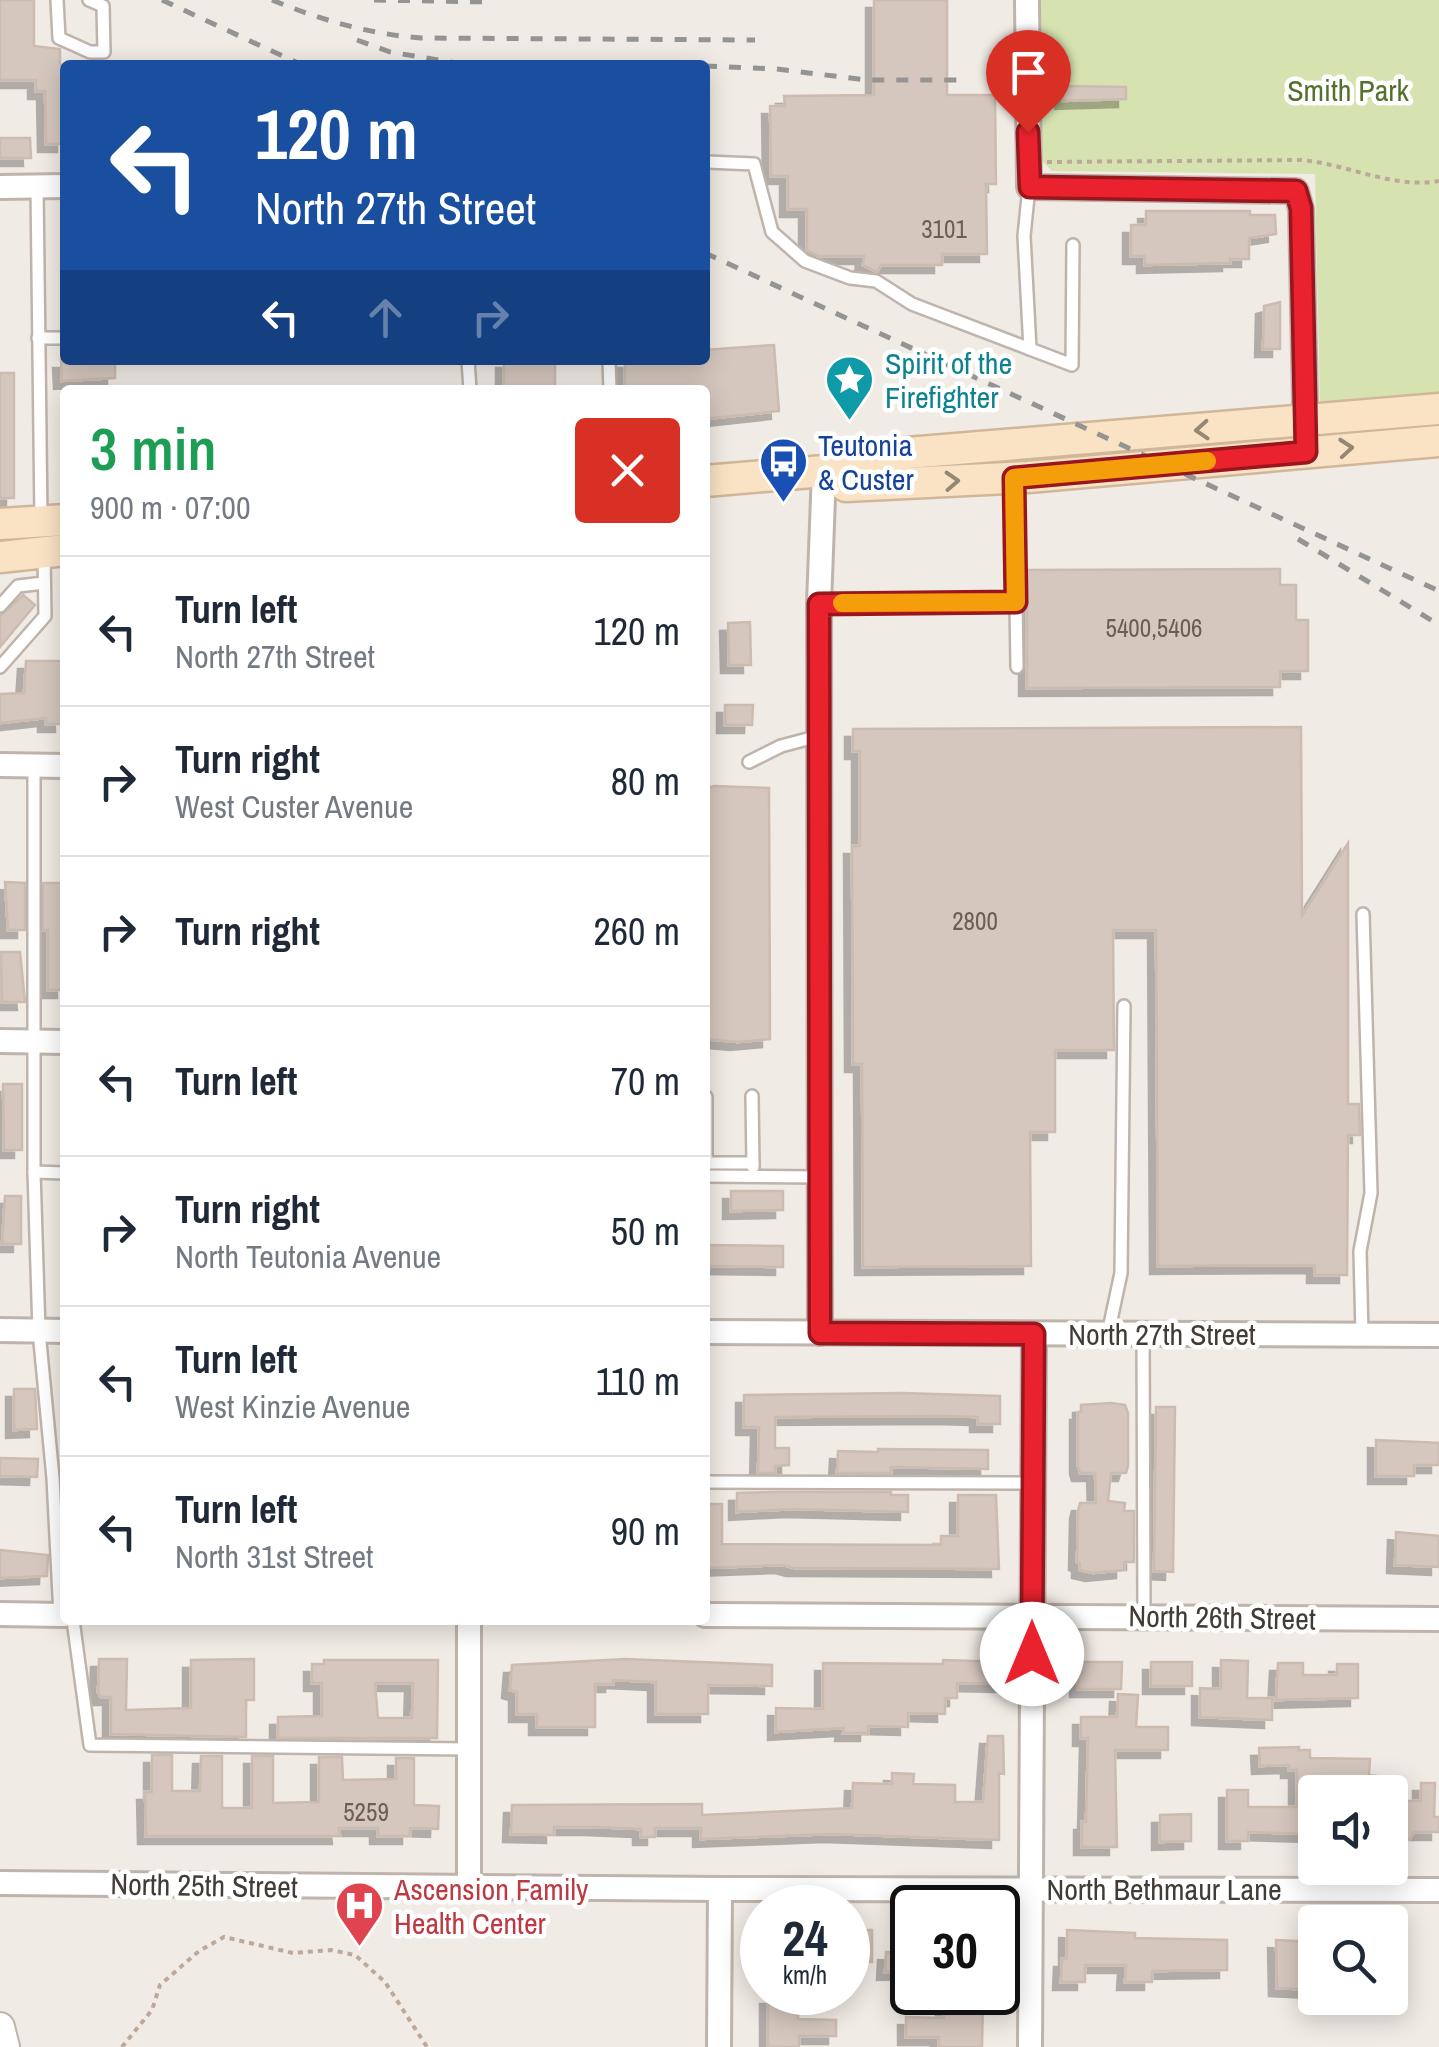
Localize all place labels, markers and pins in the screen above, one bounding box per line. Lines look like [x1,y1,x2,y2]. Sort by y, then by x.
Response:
pin [986,30,1071,133]
place label: Spirit of the Firefighter [885,343,1012,417]
place icon: Spirit of the Firefighter [824,354,876,422]
place label: Teutonia & Custer [818,425,915,499]
bus stop icon: Teutonia & Custer [757,436,809,504]
place label: Ascension Family Health Center [393,1869,589,1943]
hospital icon: Ascension Family Health Center [333,1880,385,1948]

